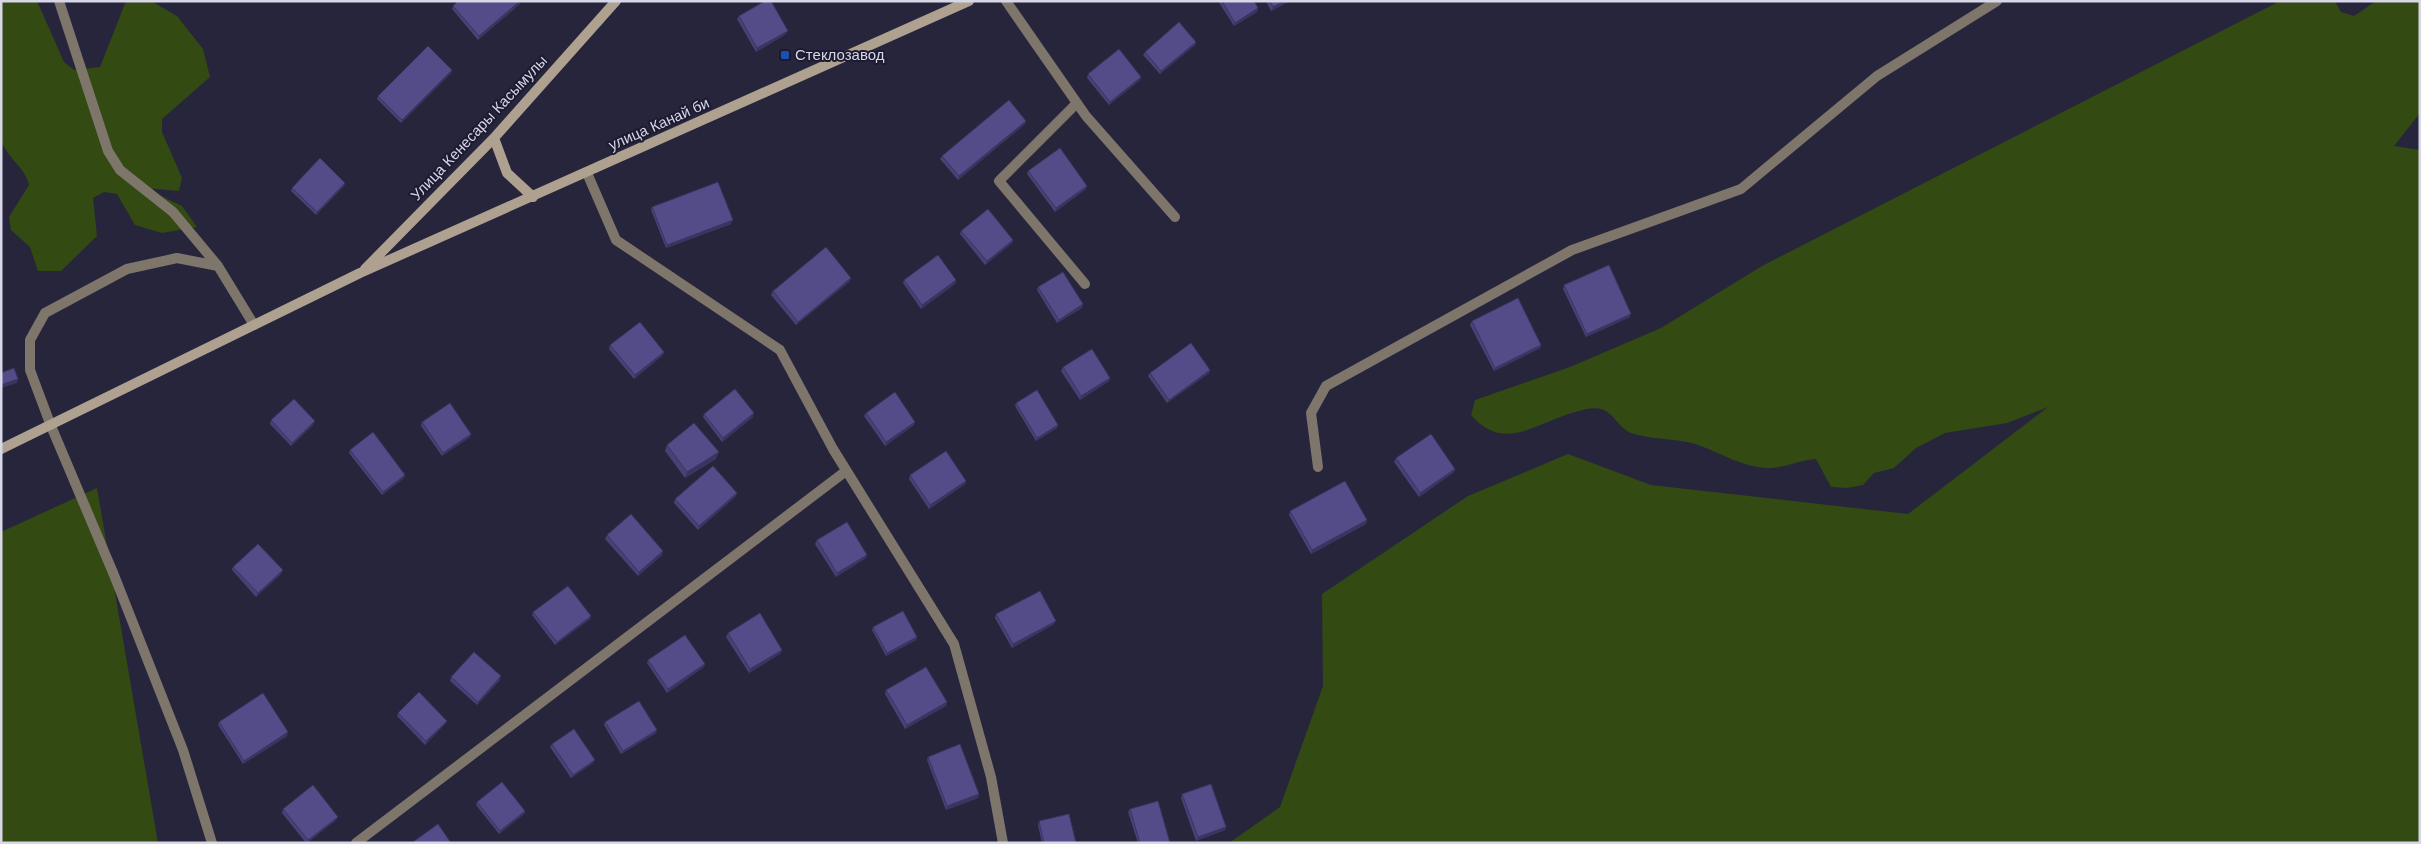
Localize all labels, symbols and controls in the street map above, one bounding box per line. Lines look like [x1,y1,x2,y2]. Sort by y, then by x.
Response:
place label: Стеклозавод [795,45,885,65]
marker: Стеклозавод [779,49,791,61]
street label: Улица Кенесары Касымулы [406,51,552,205]
street label: улица Канай би [605,93,713,155]

